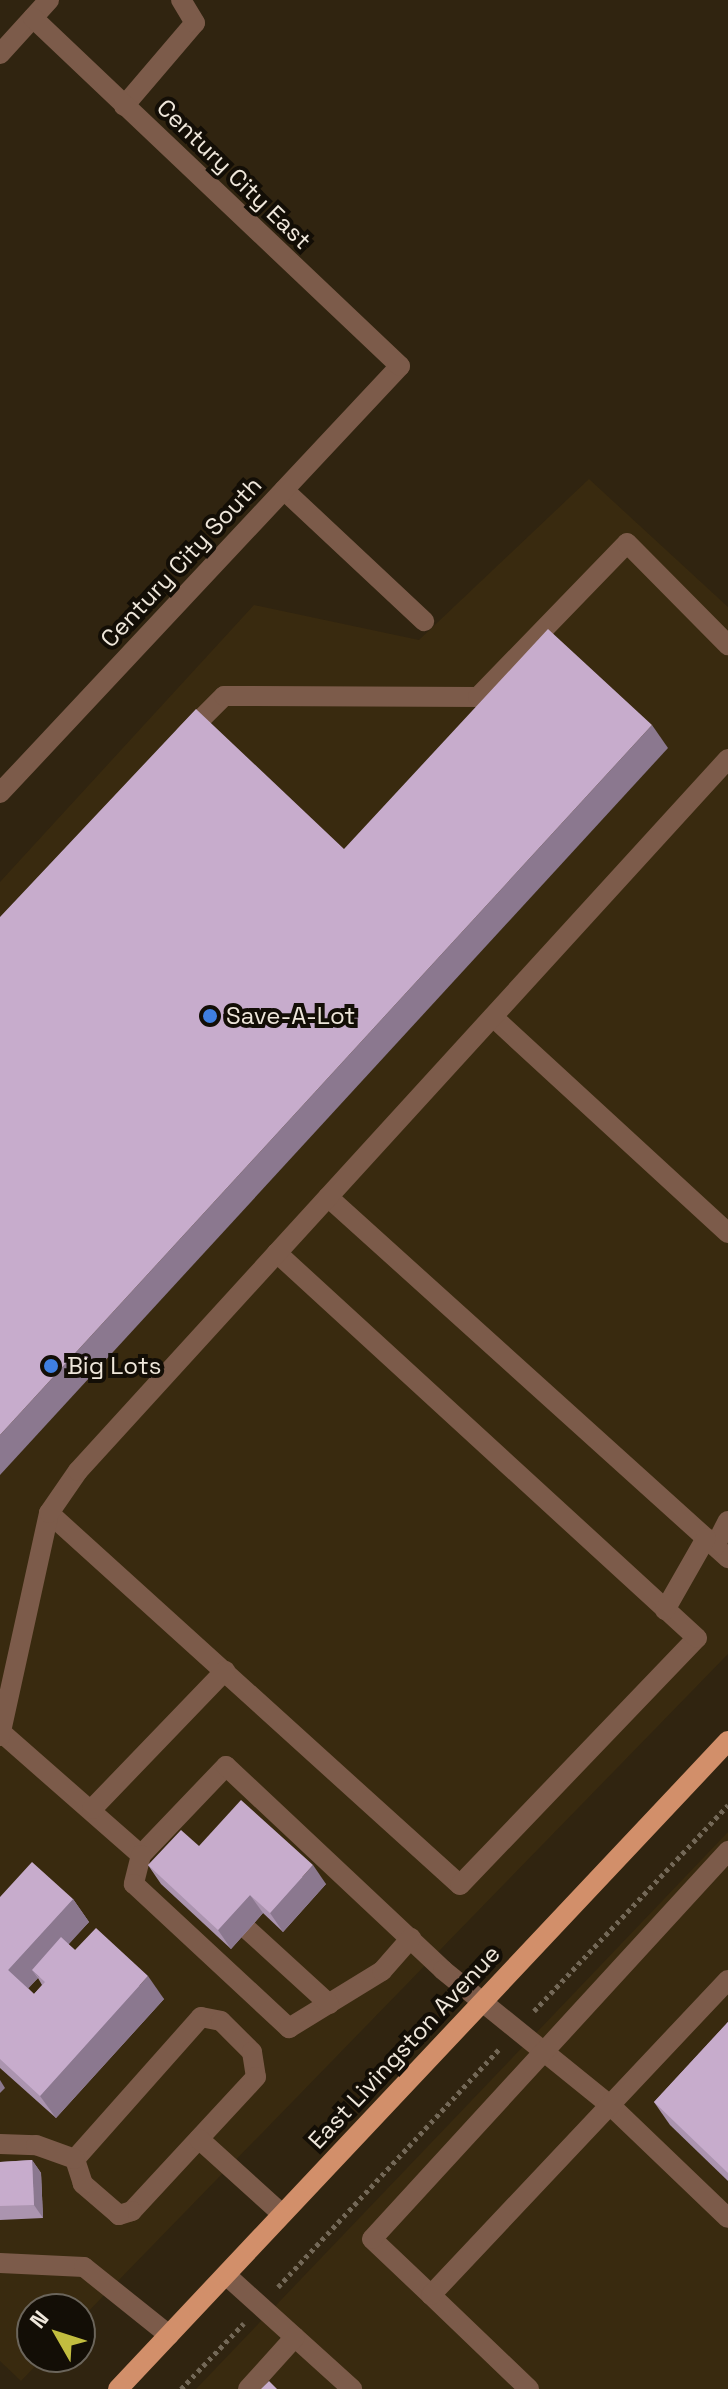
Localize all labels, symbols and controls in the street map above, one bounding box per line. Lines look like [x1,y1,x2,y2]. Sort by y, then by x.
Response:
street label: Century City East [151,93,317,255]
street label: Century City South [94,471,268,653]
place label: Save-A-Lot [226,1002,355,1030]
marker: Save-A-Lot [201,1007,219,1025]
place label: Big Lots [67,1352,161,1380]
marker: Big Lots [42,1357,60,1375]
street label: East Livingston Avenue [302,1939,506,2155]
north arrow [16,2293,96,2373]
text: N [23,2305,54,2334]

